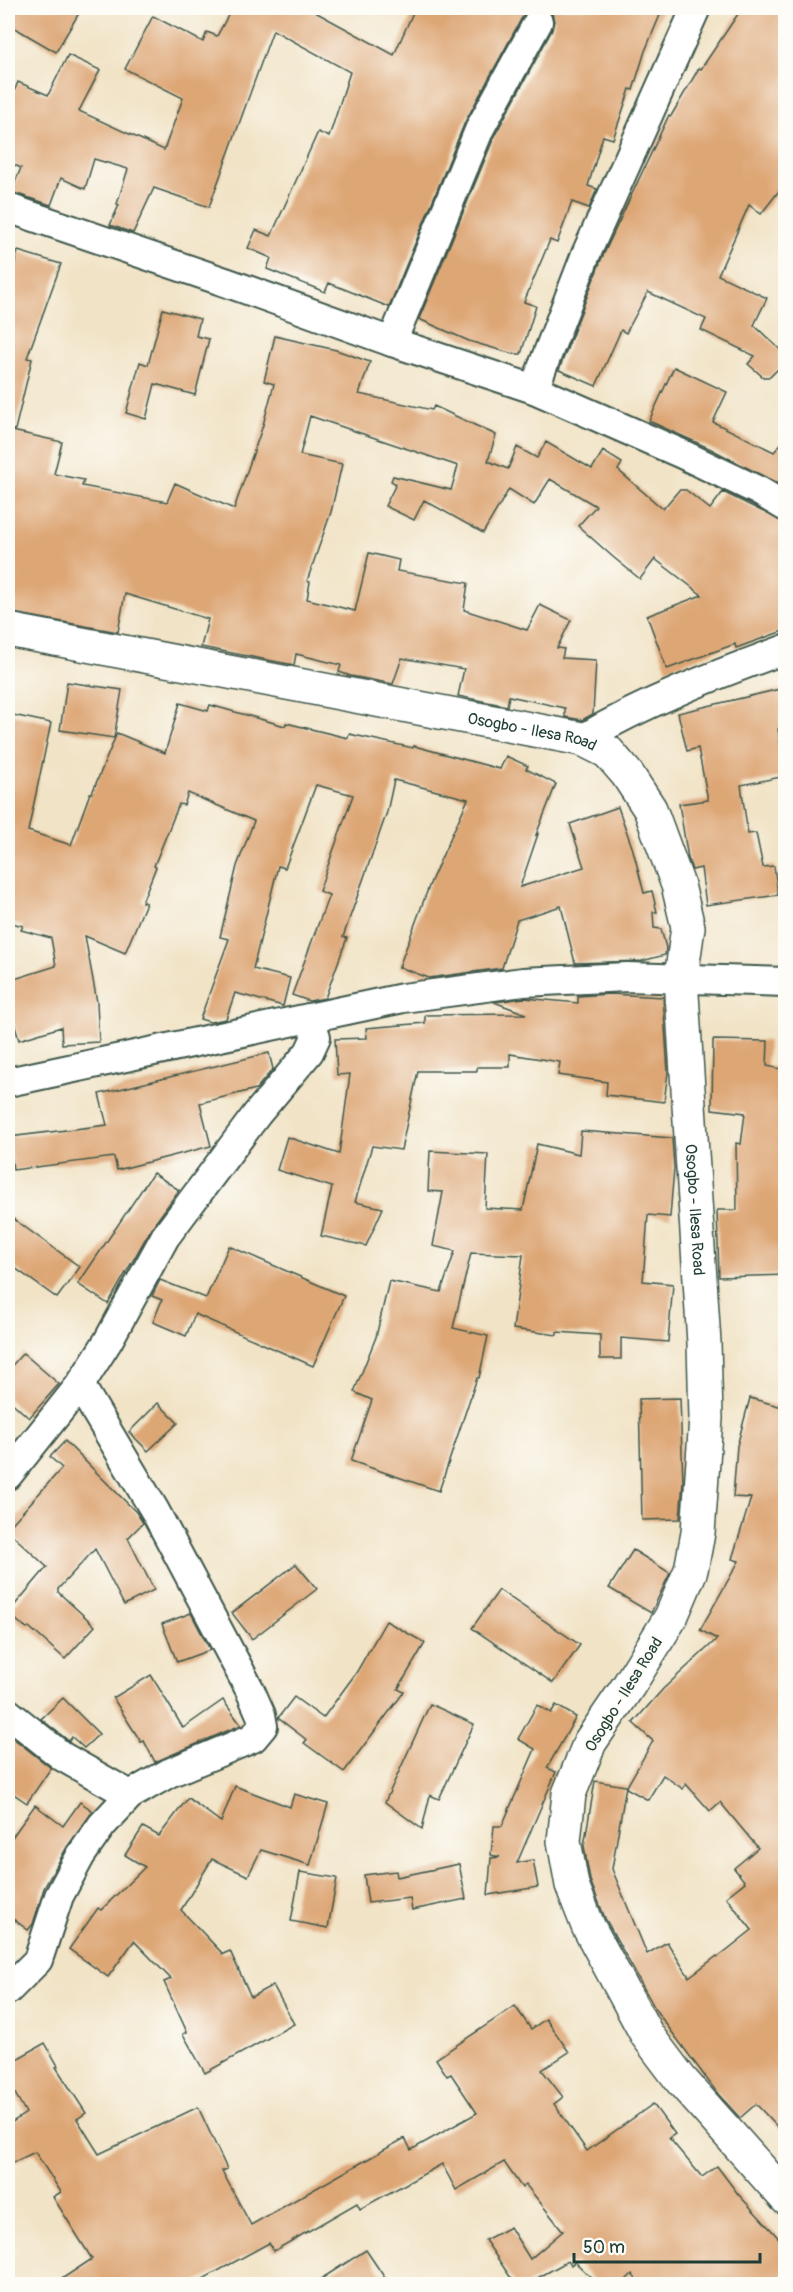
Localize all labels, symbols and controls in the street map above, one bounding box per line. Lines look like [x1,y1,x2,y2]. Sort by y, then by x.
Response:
street label: Osogbo - Ilesa Road [466,708,600,756]
street label: Osogbo - Ilesa Road [680,1143,709,1276]
street label: Osogbo - Ilesa Road [581,1633,667,1756]
scale bar [574,2226,760,2264]
text: 50 m [583,2236,625,2259]

